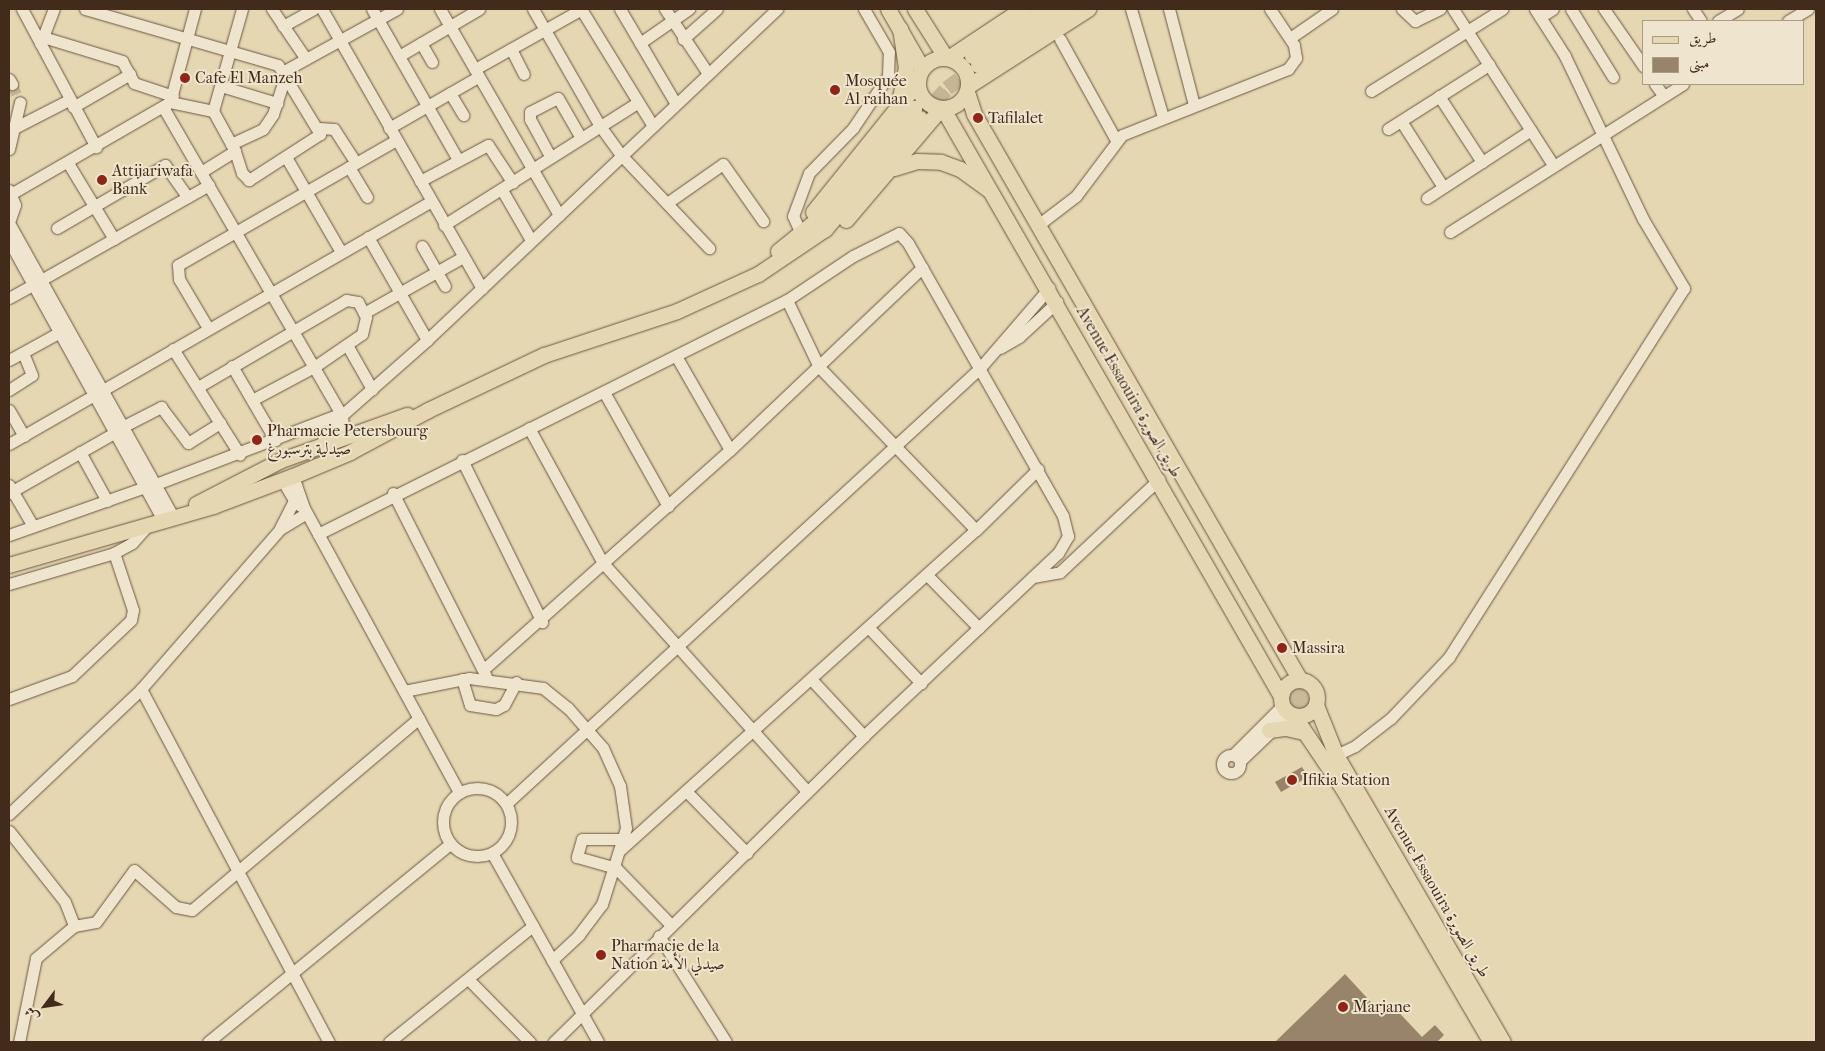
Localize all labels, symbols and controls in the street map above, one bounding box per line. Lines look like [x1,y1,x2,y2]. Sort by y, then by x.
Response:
legend [1642,20,1805,85]
text: طريق [1689,29,1716,47]
text: مبنى [1689,54,1709,72]
place label: Cafe El Manzeh [195,68,302,88]
place label: Mosquée Al raihan [845,71,908,109]
marker: Cafe El Manzeh [179,72,191,84]
marker: Mosquée Al raihan [829,84,841,96]
place label: Tafilalet [988,108,1044,128]
marker: Tafilalet [972,112,984,124]
place label: Attijariwafa Bank [112,161,193,199]
marker: Attijariwafa Bank [96,174,108,186]
street label: Avenue Essaouira طريق الصويرة [1072,303,1186,481]
place label: Pharmacie Petersbourg صيدلية بترسبورغ [267,421,428,459]
marker: Pharmacie Petersbourg صيدلية بترسبورغ [251,434,263,446]
place label: Massira [1292,638,1345,658]
marker: Massira [1276,642,1288,654]
place label: Ifikia Station [1302,770,1390,790]
marker: Ifikia Station [1286,774,1298,786]
street label: Avenue Essaouira طريق الصويرة [1380,803,1494,981]
place label: Pharmacie de la Nation صيدلي الأمة [611,936,725,974]
marker: Pharmacie de la Nation صيدلي الأمة [595,949,607,961]
north arrow [20,981,70,1031]
place label: Marjane [1353,997,1411,1017]
marker: Marjane [1337,1001,1349,1013]
text: ش [21,1004,43,1024]

